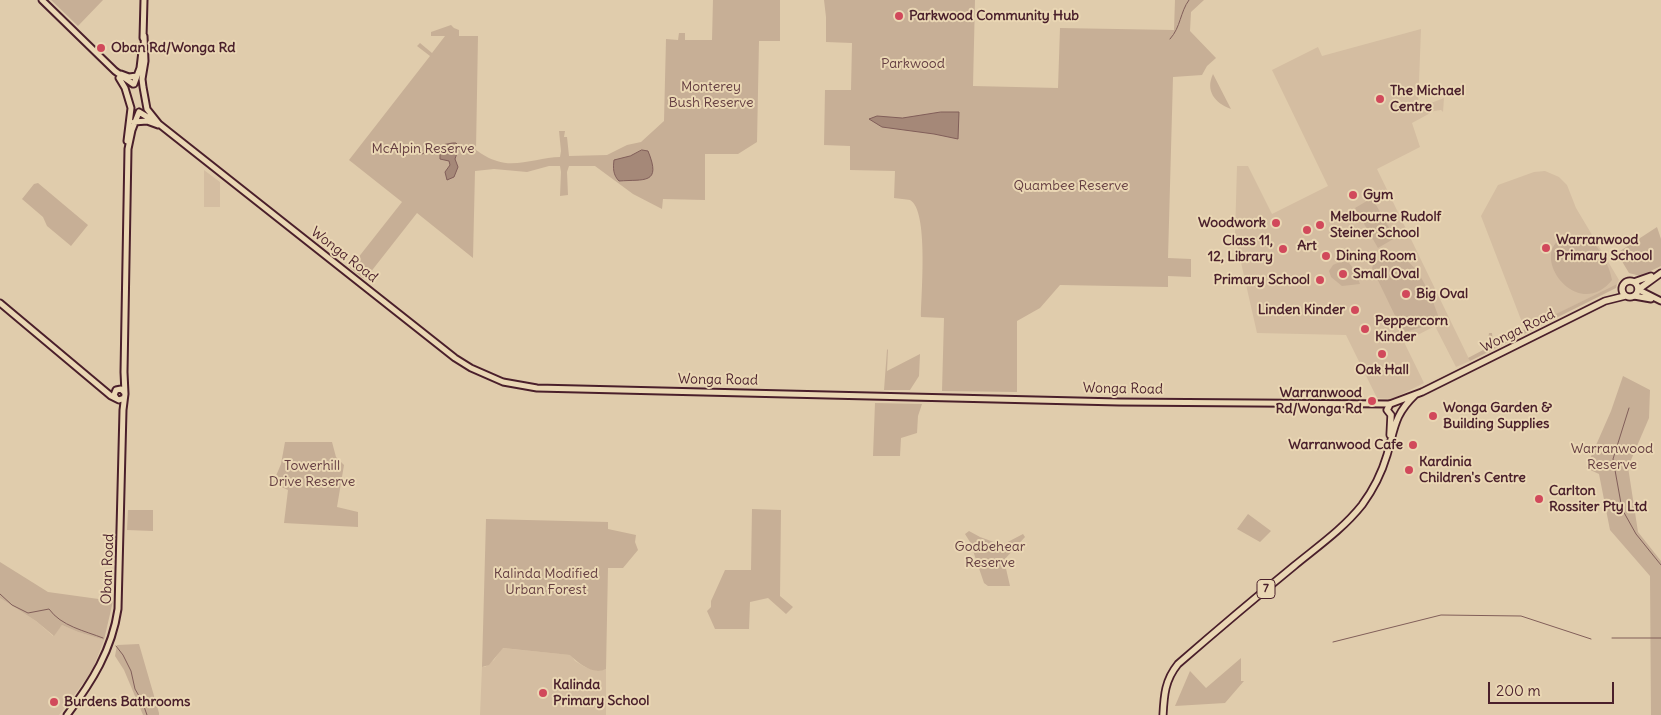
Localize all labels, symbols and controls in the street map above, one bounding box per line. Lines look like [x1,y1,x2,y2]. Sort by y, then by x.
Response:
place label: Parkwood Community Hub [909,8,1079,24]
marker: Parkwood Community Hub [893,10,905,22]
place label: Oban Rd/Wonga Rd [111,40,236,56]
marker: Oban Rd/Wonga Rd [95,42,107,54]
park label: Parkwood [881,56,945,72]
park label: Monterey Bush Reserve [668,79,754,111]
place label: The Michael Centre [1390,83,1465,115]
marker: The Michael Centre [1374,93,1386,105]
park label: McAlpin Reserve [371,141,475,157]
park label: Quambee Reserve [1013,178,1129,194]
place label: Gym [1363,187,1393,203]
marker: Gym [1347,189,1359,201]
place label: Melbourne Rudolf Steiner School [1330,209,1441,242]
place label: Woodwork [1198,215,1266,231]
marker: Woodwork [1270,217,1282,229]
marker: Melbourne Rudolf Steiner School [1314,219,1326,231]
street label: Wonga Road [307,224,381,286]
marker: Art [1301,224,1313,236]
place label: Warranwood Primary School [1556,232,1652,264]
place label: Class 11, 12, Library [1208,233,1273,266]
place label: Art [1297,238,1317,254]
marker: Warranwood Primary School [1540,242,1552,254]
marker: Class 11, 12, Library [1277,243,1289,255]
place label: Dining Room [1336,248,1416,264]
marker: Dining Room [1320,250,1332,262]
place label: Small Oval [1353,266,1419,282]
marker: Small Oval [1337,268,1349,280]
place label: Primary School [1214,272,1310,288]
marker: Primary School [1314,274,1326,286]
place label: Big Oval [1416,286,1468,302]
marker: Big Oval [1400,288,1412,300]
place label: Linden Kinder [1258,302,1345,318]
marker: Linden Kinder [1349,304,1361,316]
street label: Wonga Road [1478,306,1558,356]
place label: Peppercorn Kinder [1375,313,1448,346]
marker: Peppercorn Kinder [1359,323,1371,335]
marker: Oak Hall [1376,348,1388,360]
place label: Oak Hall [1355,362,1409,378]
street label: Wonga Road [678,371,758,389]
street label: Wonga Road [1083,380,1163,398]
place label: Warranwood Rd/Wonga Rd [1275,385,1362,418]
marker: Warranwood Rd/Wonga Rd [1366,395,1378,407]
place label: Wonga Garden & Building Supplies [1443,400,1552,432]
marker: Wonga Garden & Building Supplies [1427,410,1439,422]
place label: Warranwood Cafe [1288,437,1403,453]
marker: Warranwood Cafe [1407,439,1419,451]
park label: Warranwood Reserve [1571,441,1653,474]
place label: Kardinia Children's Centre [1419,454,1526,487]
park label: Towerhill Drive Reserve [269,458,355,491]
marker: Kardinia Children's Centre [1403,464,1415,476]
place label: Carlton Rossiter Pty Ltd [1549,483,1647,516]
marker: Carlton Rossiter Pty Ltd [1533,493,1545,505]
street label: Oban Road [98,533,118,605]
park label: Godbehear Reserve [955,539,1025,572]
park label: Kalinda Modified Urban Forest [494,566,598,598]
road number: 7 [1257,580,1275,598]
scale bar [1491,672,1617,704]
place label: Kalinda Primary School [553,677,649,710]
text: 200 m [1496,681,1541,700]
marker: Kalinda Primary School [537,687,549,699]
place label: Burdens Bathrooms [64,694,190,710]
marker: Burdens Bathrooms [48,696,60,708]

